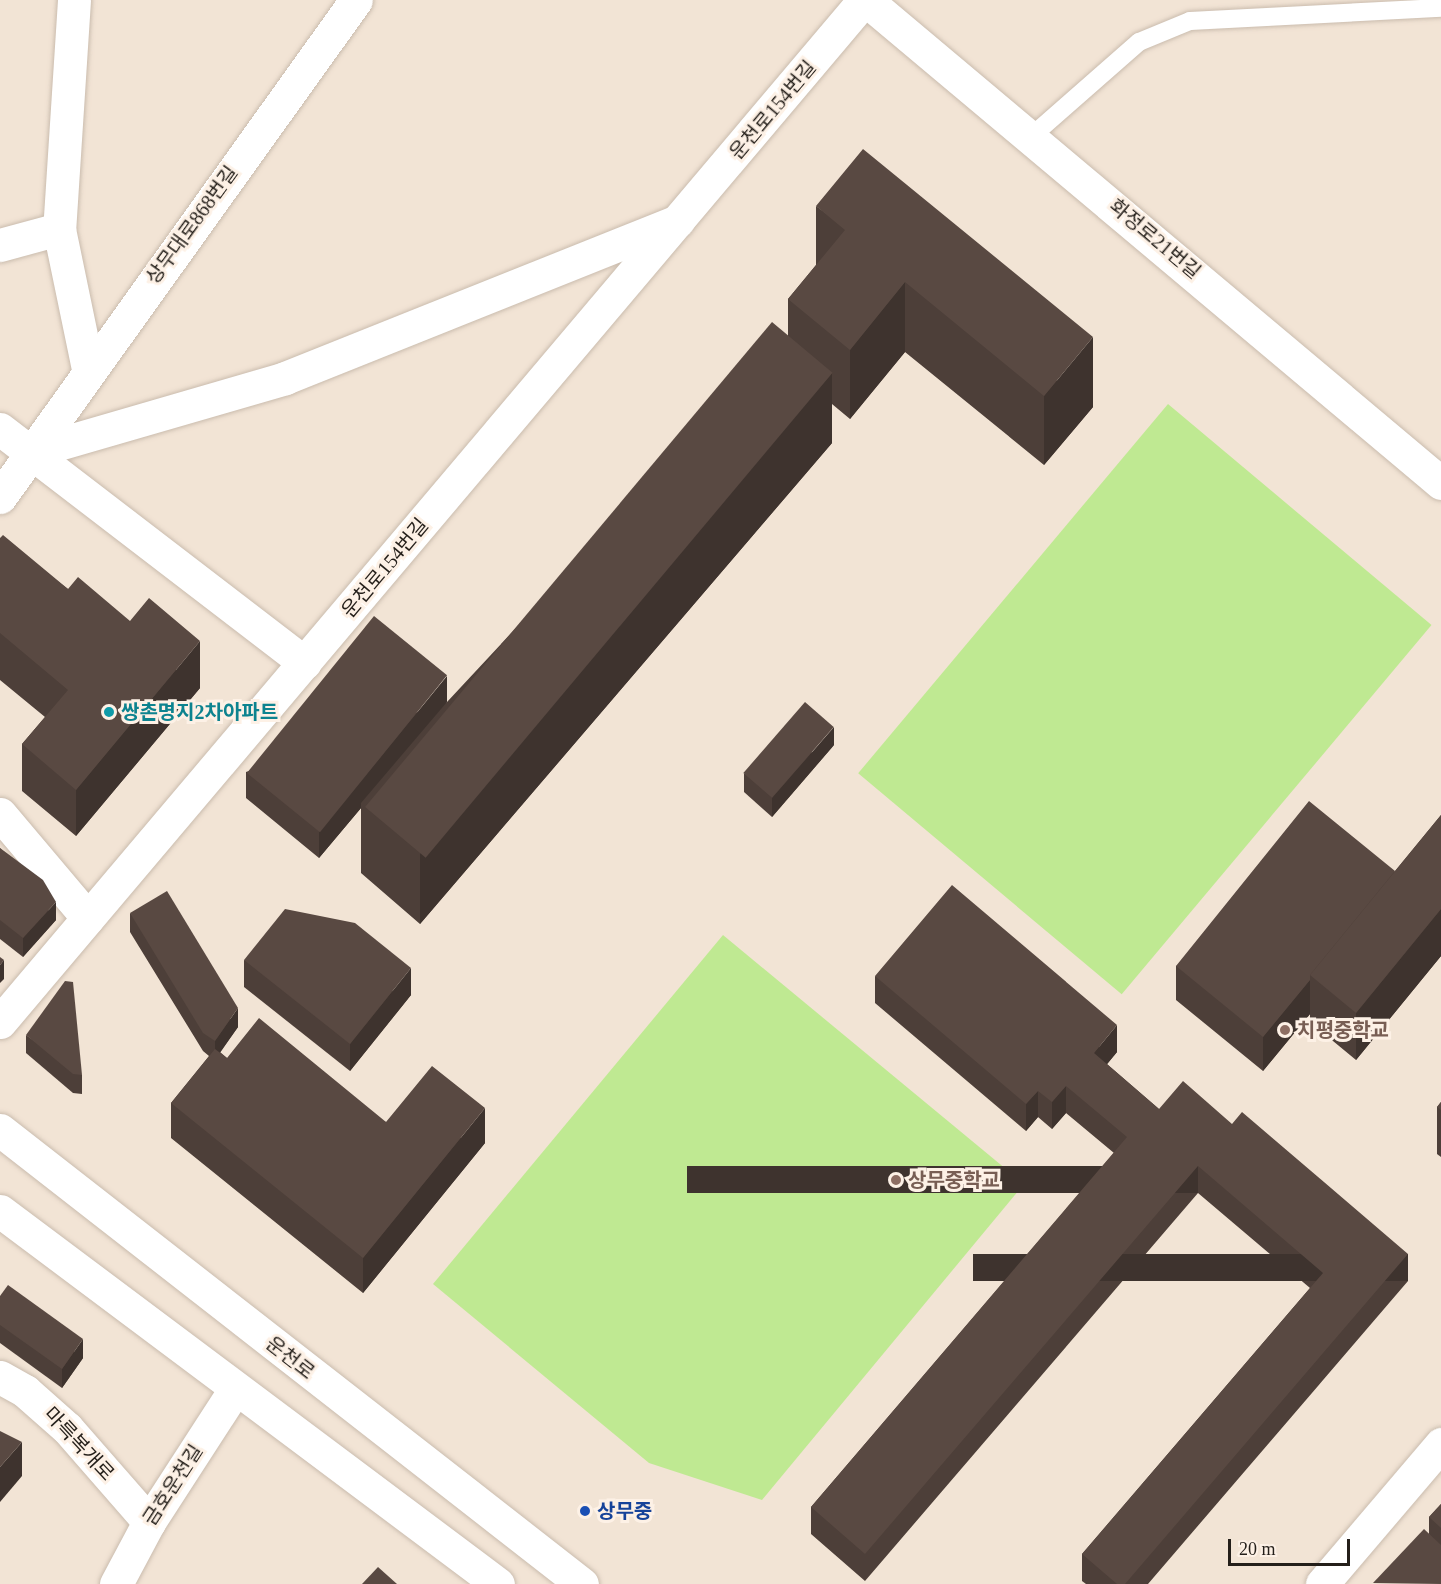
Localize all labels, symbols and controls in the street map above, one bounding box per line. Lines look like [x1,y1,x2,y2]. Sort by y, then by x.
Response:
street label: 운천로154번길 [725,56,821,164]
street label: 상무대로868번길 [141,161,243,289]
street label: 화정로21번길 [1104,194,1206,284]
street label: 운천로154번길 [337,514,433,622]
place label: 쌍촌명지2차아파트 [121,700,278,724]
marker: 쌍촌명지2차아파트 [102,705,116,719]
place label: 치평중학교 [1297,1018,1389,1042]
marker: 치평중학교 [1278,1023,1292,1037]
place label: 상무중학교 [908,1168,1000,1192]
marker: 상무중학교 [889,1173,903,1187]
street label: 운천로 [261,1332,319,1384]
street label: 마륵복개로 [39,1402,119,1486]
street label: 금호운천길 [138,1440,208,1530]
place label: 상무중 [597,1499,652,1523]
marker: 상무중 [578,1504,592,1518]
scale bar [1231,1527,1352,1565]
text: 20 m [1239,1539,1276,1559]

